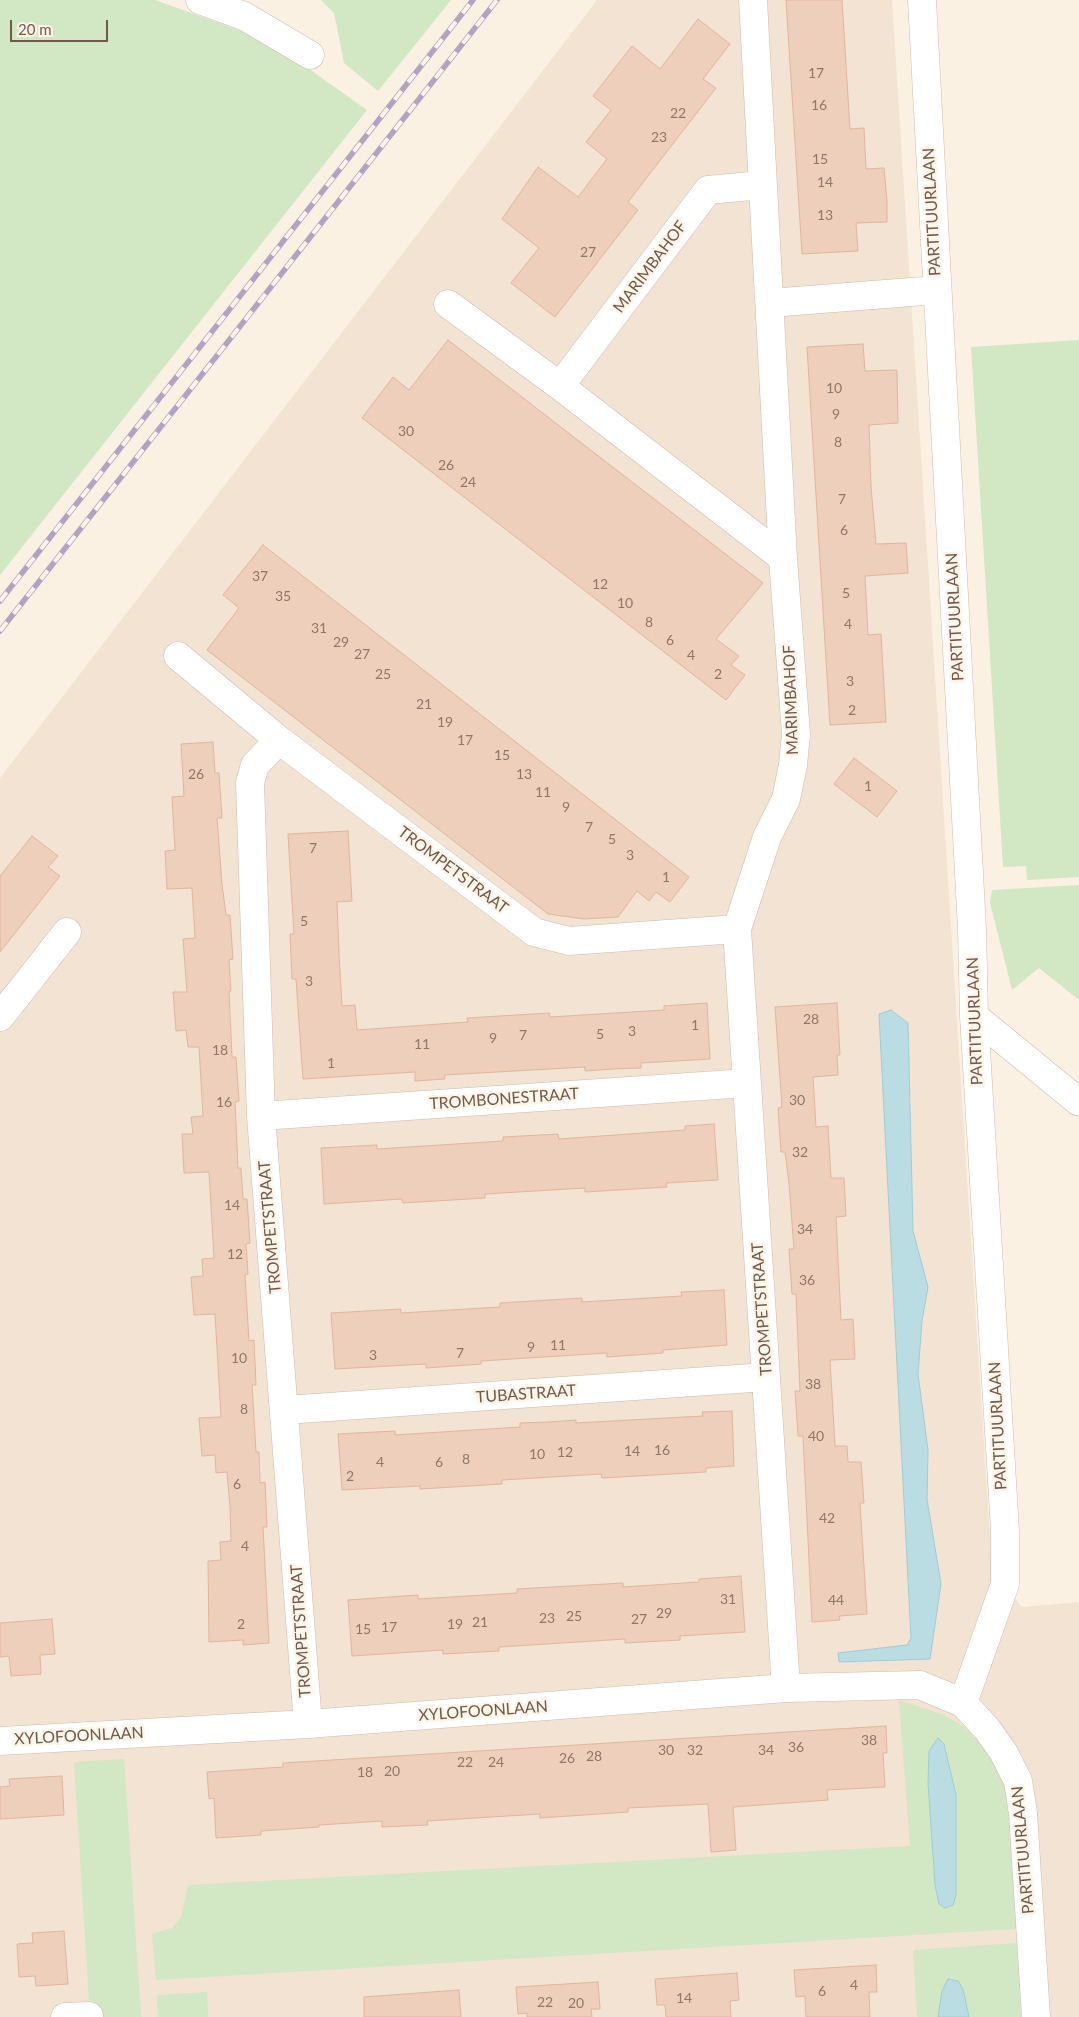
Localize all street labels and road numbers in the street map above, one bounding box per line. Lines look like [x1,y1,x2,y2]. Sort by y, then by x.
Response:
street label: PARTITUURLAAN [919,147,945,277]
street label: MARIMBAHOF [609,217,691,317]
street label: PARTITUURLAAN [942,552,968,682]
street label: MARIMBAHOF [779,645,803,755]
street label: TROMPETSTRAAT [394,822,512,918]
street label: PARTITUURLAAN [963,957,987,1085]
street label: TROMBONESTRAAT [429,1084,579,1114]
street label: TROMPETSTRAAT [255,1160,285,1294]
street label: TROMPETSTRAAT [748,1242,776,1376]
street label: PARTITUURLAAN [985,1361,1011,1491]
street label: TUBASTRAAT [475,1381,577,1407]
street label: TROMPETSTRAAT [287,1564,315,1698]
street label: XYLOFOONLAAN [418,1697,548,1725]
street label: XYLOFOONLAAN [14,1723,144,1749]
street label: PARTITUURLAAN [1008,1785,1038,1915]

